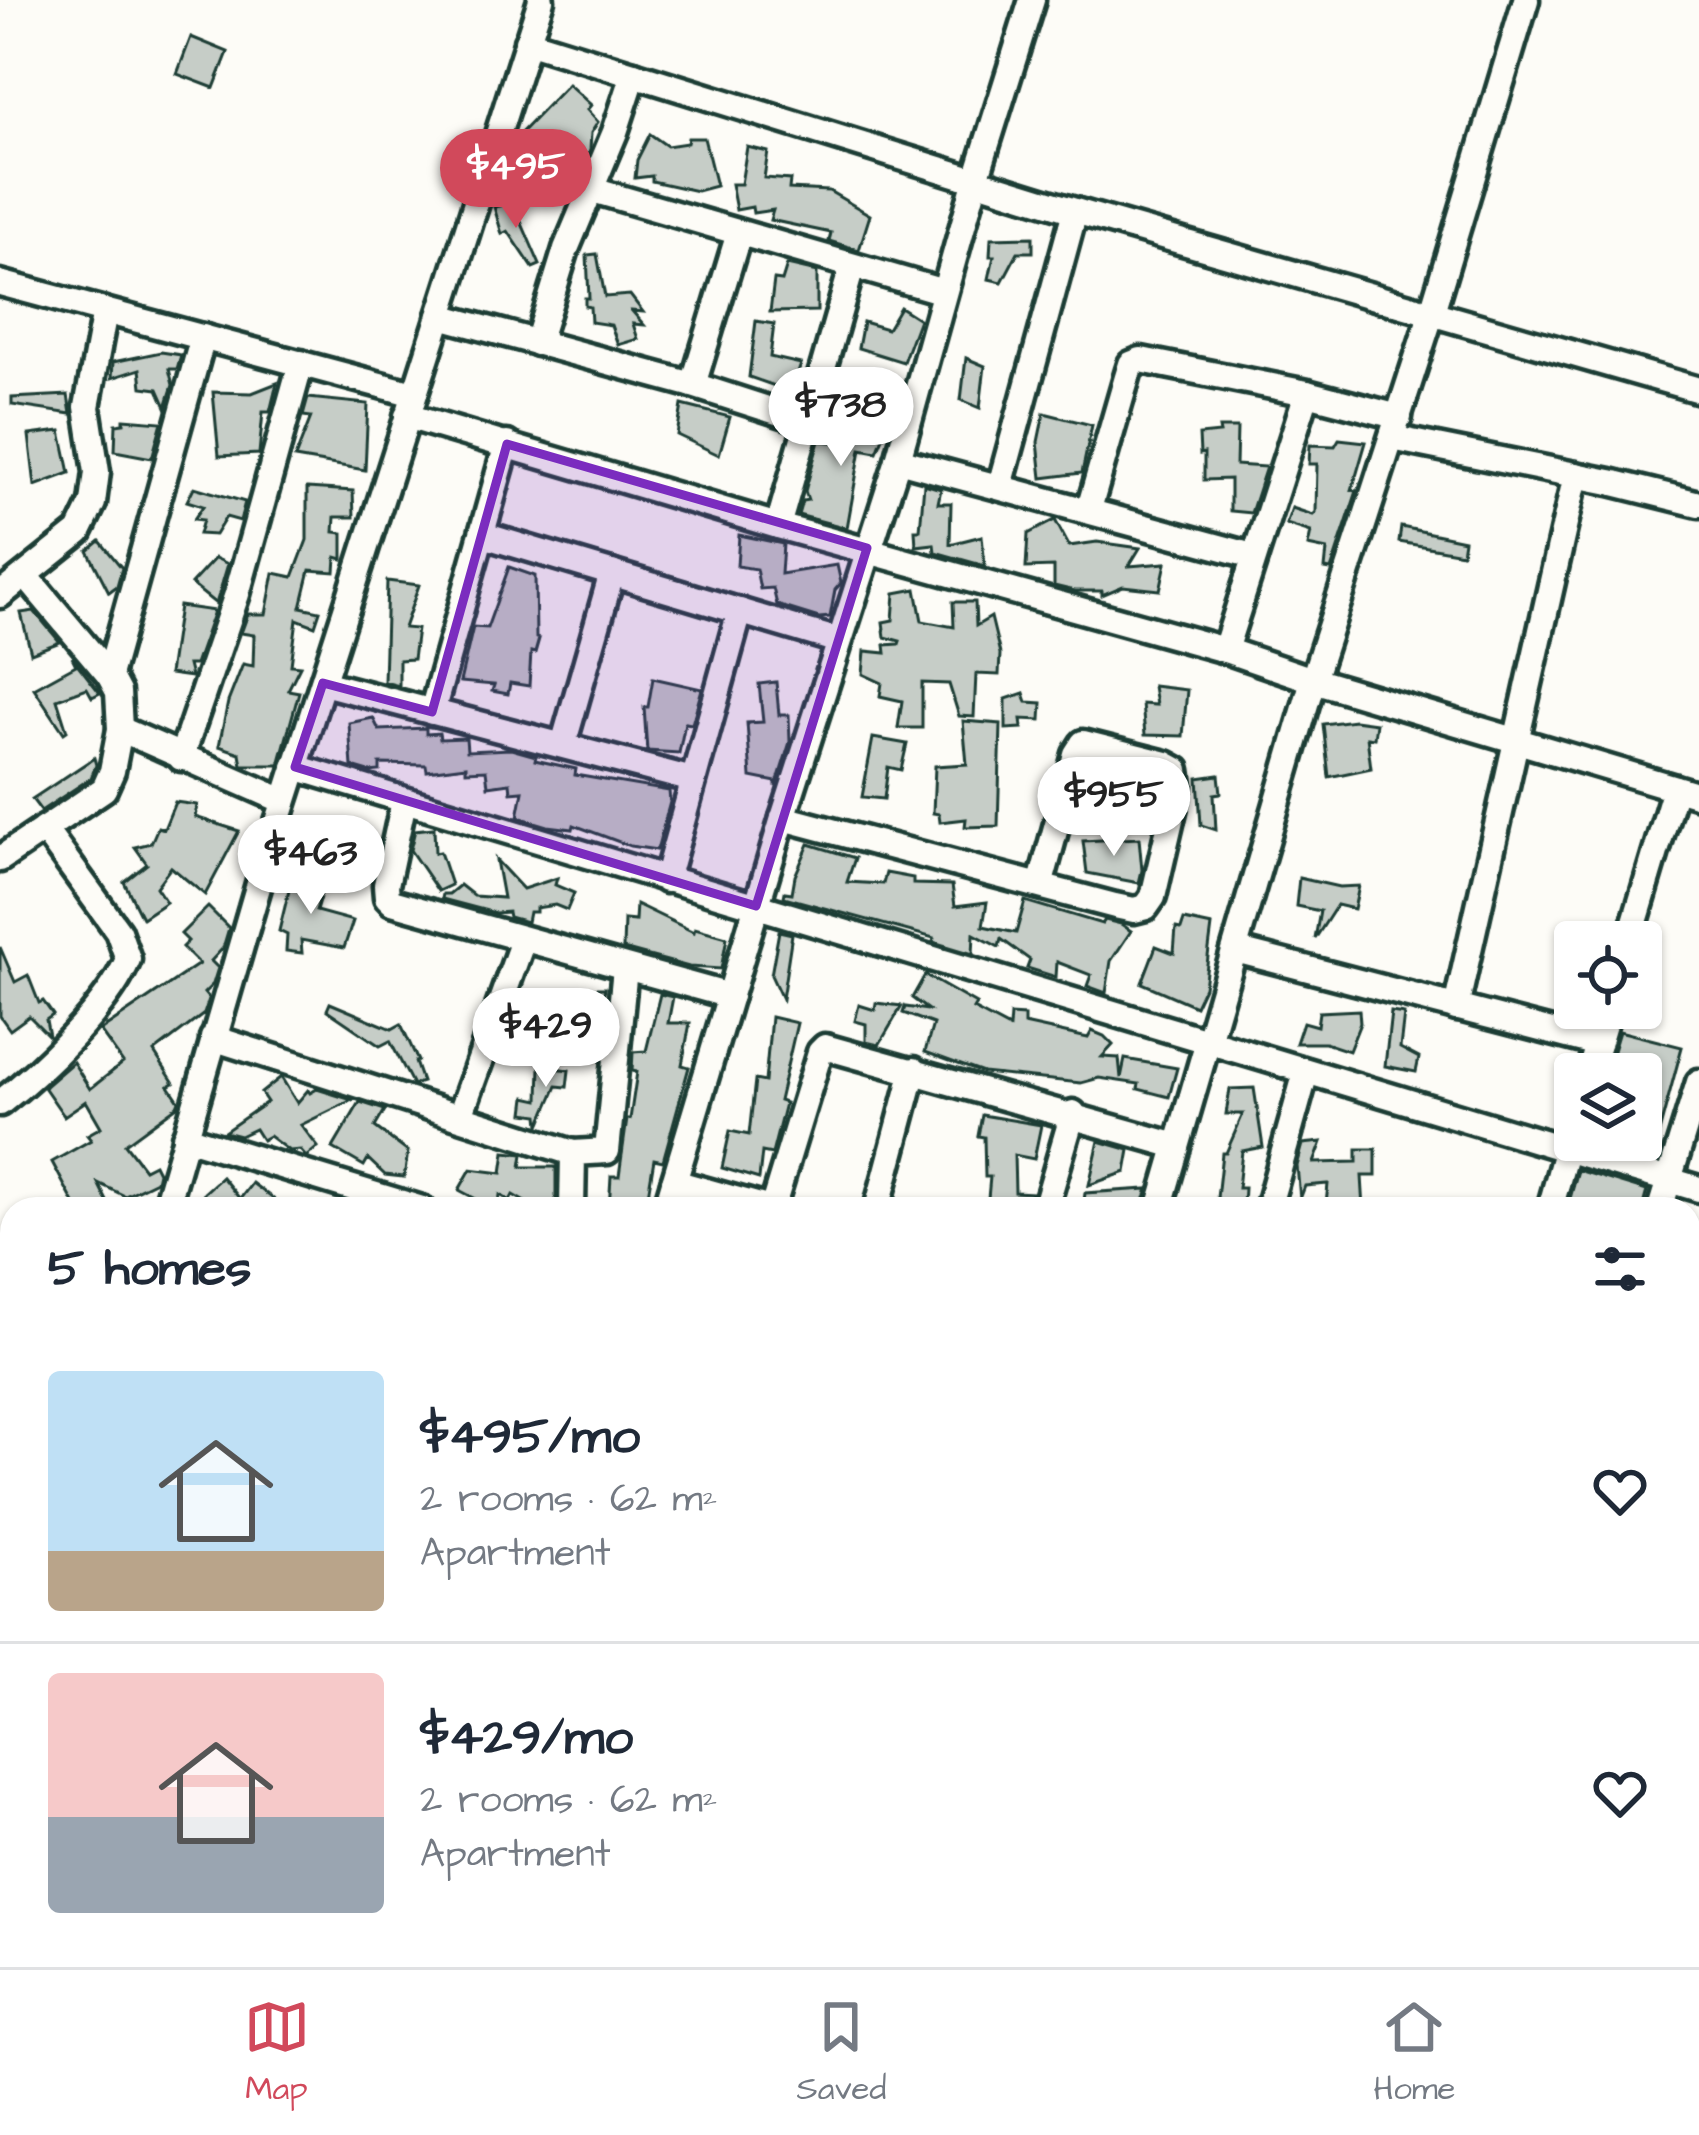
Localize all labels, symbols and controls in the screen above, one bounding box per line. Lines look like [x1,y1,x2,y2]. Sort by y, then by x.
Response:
pin: $495 [445,129,587,231]
text: $495 [467,141,565,195]
pin: $738 [770,367,912,469]
text: $738 [796,379,886,433]
pin: $955 [1043,757,1185,859]
text: $955 [1064,769,1164,823]
pin: $463 [240,815,382,917]
text: $463 [265,827,357,881]
map controls [1554,921,1662,1161]
button: locate [1554,921,1662,1029]
pin: $429 [475,988,617,1090]
text: $429 [500,1000,592,1054]
button: layers [1554,1053,1662,1161]
text: 5 homes [48,1234,251,1305]
icon: filters [1587,1236,1653,1302]
text: $495/mo [420,1402,640,1473]
icon: home [144,1419,288,1563]
icon: heart [1587,1458,1653,1524]
text: 2 rooms · 62 m² [420,1473,717,1527]
text: Apartment [420,1527,611,1581]
text: $429/mo [420,1703,633,1774]
icon: home [144,1721,288,1865]
icon: heart [1587,1760,1653,1826]
text: 2 rooms · 62 m² [420,1774,717,1828]
text: Apartment [420,1828,611,1882]
tab: Map [244,1994,310,2112]
tab: Saved [797,1994,886,2112]
tab: Home [1373,1994,1455,2112]

